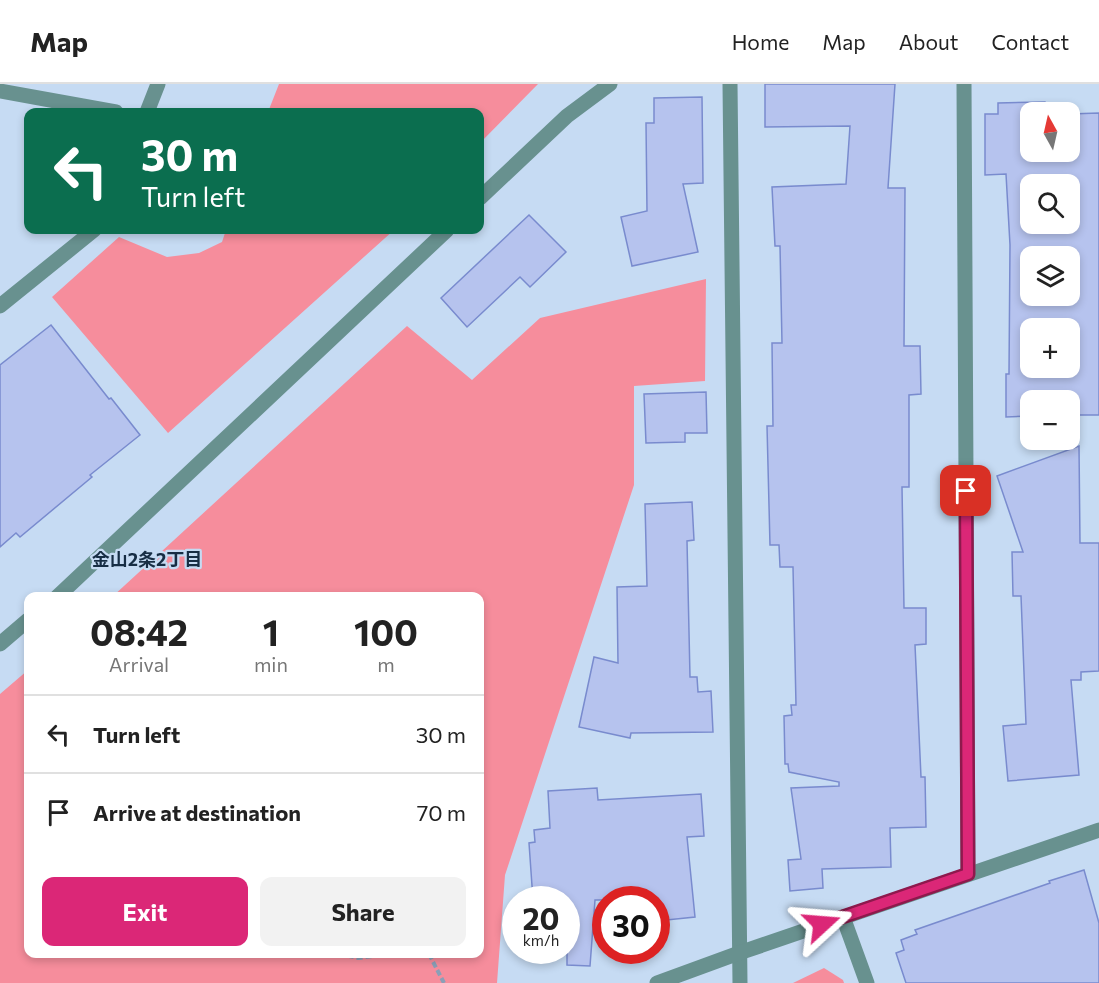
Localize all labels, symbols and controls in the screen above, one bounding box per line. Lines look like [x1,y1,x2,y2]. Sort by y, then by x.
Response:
text: Map [30,24,88,58]
text: Home [732,29,789,54]
text: Map [822,29,866,54]
text: About [899,29,958,54]
text: Contact [991,29,1069,54]
north arrow [1020,102,1080,162]
map controls [1020,102,1080,450]
text: 30 m [141,128,238,180]
icon: left [42,132,120,210]
button: search [1020,174,1080,234]
text: Turn left [141,180,245,213]
button: layers [1020,246,1080,306]
button: + [1020,318,1080,378]
button: − [1020,390,1080,450]
pin [940,465,991,516]
icon: arrive [949,474,982,507]
district label: 金山2条2丁目 [92,548,202,570]
text: 08:42 [90,609,188,653]
text: 1 [263,609,279,653]
text: 100 [354,609,418,653]
text: Arrival [109,652,169,676]
text: min [254,652,288,676]
text: m [377,652,395,676]
icon: left [42,718,75,751]
text: Turn left [93,721,180,748]
text: 30 m [416,721,466,748]
icon: arrive [42,796,75,829]
text: Arrive at destination [93,799,301,826]
text: 70 m [417,799,466,826]
button: Exit [42,877,248,946]
button: Share [260,877,466,946]
speed limit sign: 30 [592,886,670,964]
position arrow [790,892,854,956]
text: 20 [523,899,559,936]
text: km/h [523,931,559,949]

